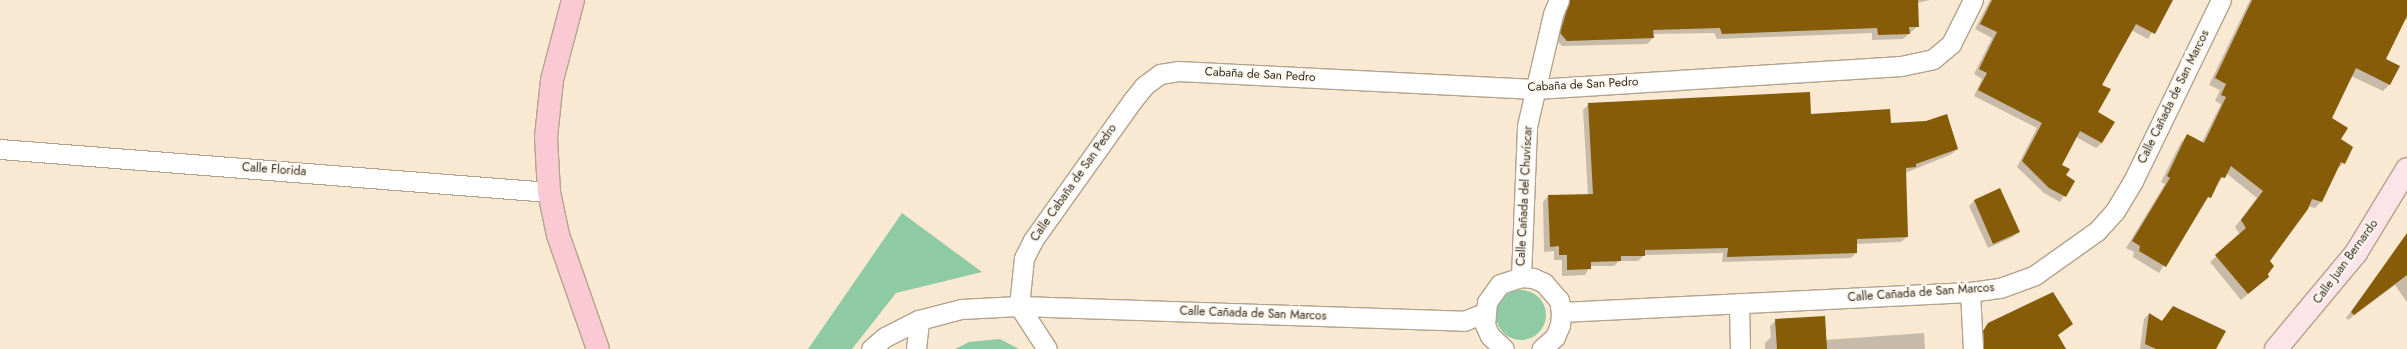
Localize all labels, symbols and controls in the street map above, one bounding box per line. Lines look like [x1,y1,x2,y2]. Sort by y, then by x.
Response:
street label: Calle Cañada de San Marcos [2135,28,2213,166]
street label: Cabaña de San Pedro [1204,65,1316,85]
street label: Cabaña de San Pedro [1527,75,1639,95]
street label: Calle Cabaña de San Pedro [1028,121,1120,245]
street label: Calle Cañada del Chuvíscar [1514,125,1536,267]
street label: Calle Florida [241,161,307,179]
street label: Calle Juan Bernardo [2311,217,2381,307]
street label: Calle Cañada de San Marcos [1847,281,1995,305]
street label: Calle Cañada de San Marcos [1179,304,1327,324]

